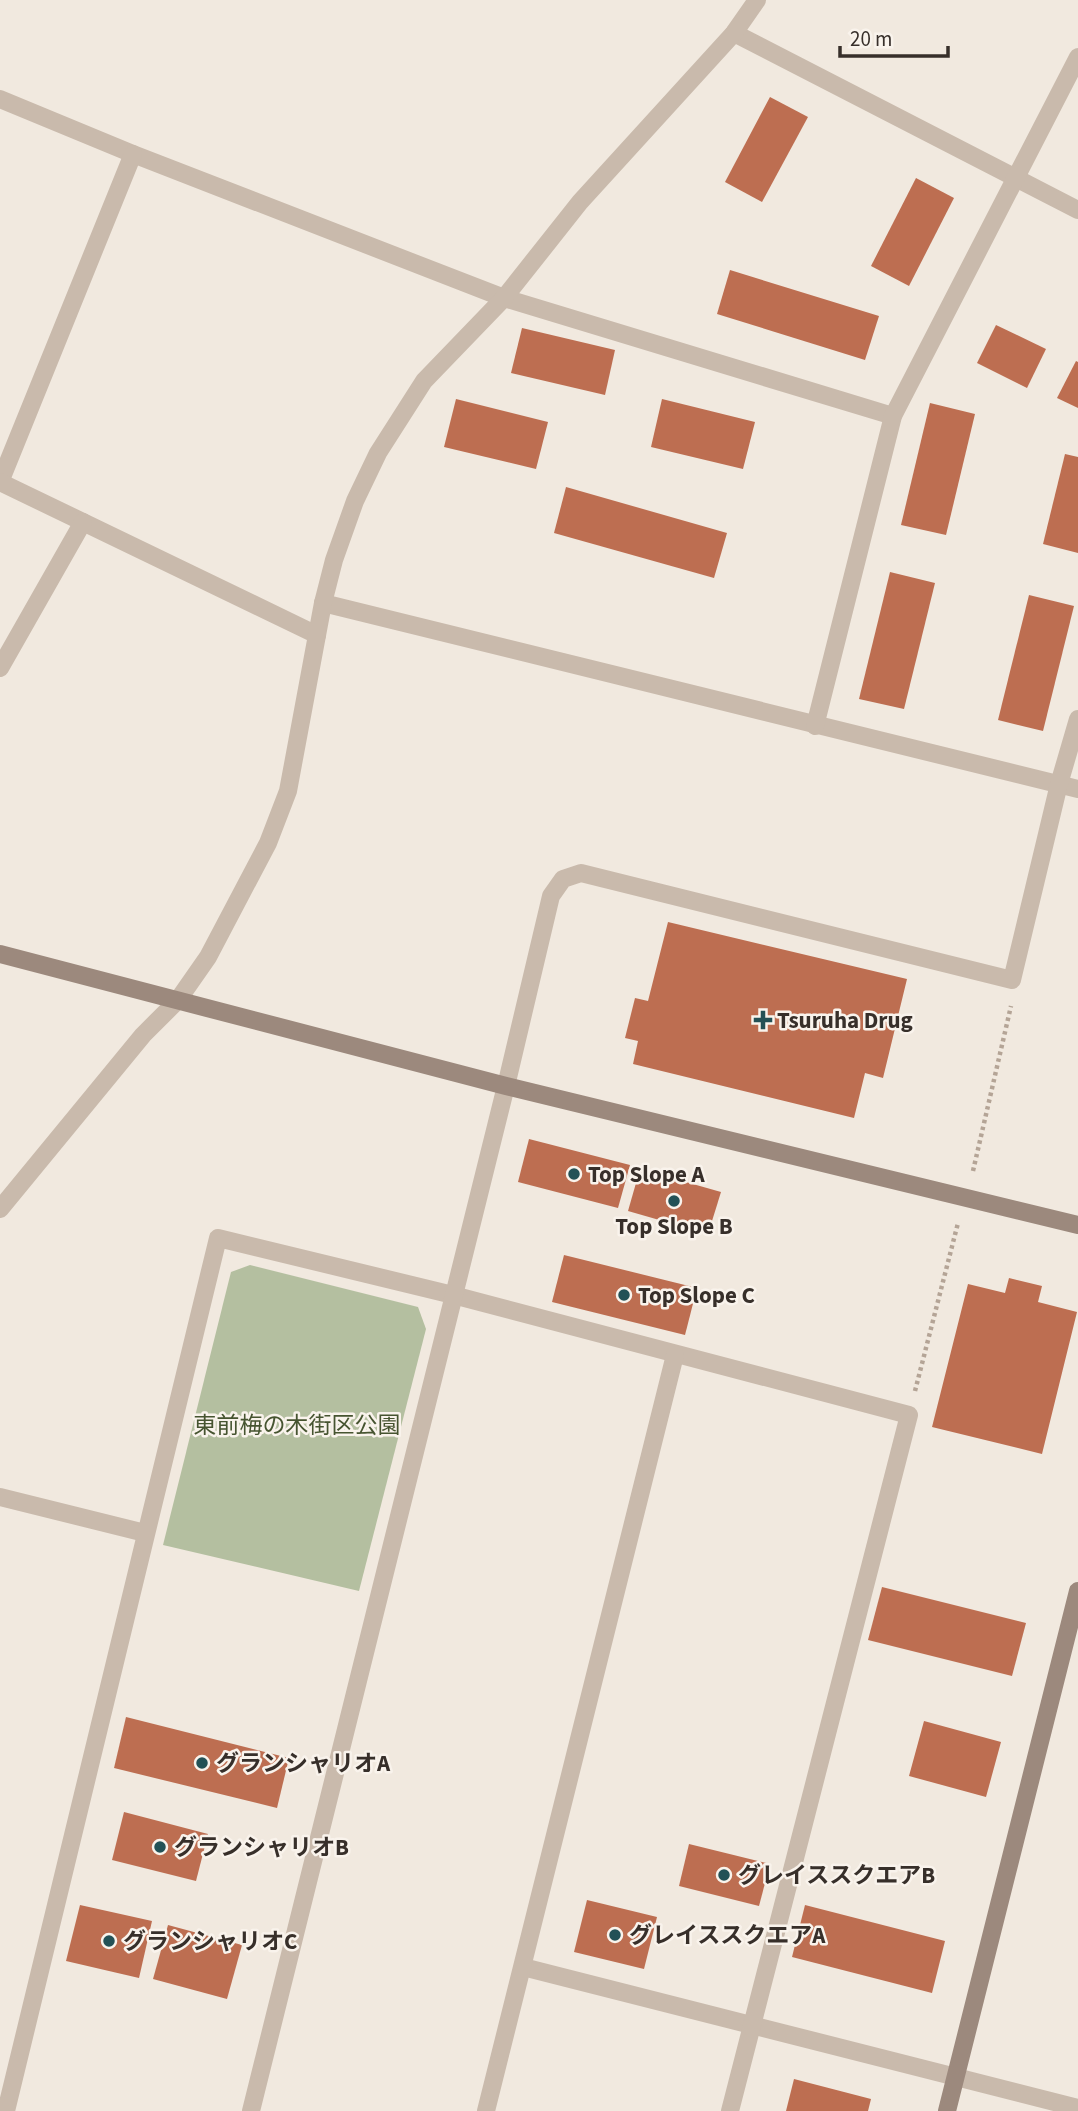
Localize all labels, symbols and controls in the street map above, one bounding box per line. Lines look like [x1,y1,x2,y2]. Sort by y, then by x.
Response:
scale bar [840,14,948,58]
text: 20 m [850,24,892,54]
place label: Tsuruha Drug [777,1004,913,1037]
marker: Tsuruha Drug [755,1012,771,1028]
place label: Top Slope A [588,1158,705,1191]
marker: Top Slope A [566,1166,582,1182]
marker: Top Slope B [666,1193,682,1209]
place label: Top Slope B [615,1210,733,1243]
place label: Top Slope C [638,1279,755,1312]
marker: Top Slope C [616,1287,632,1303]
park label: 東前梅の木街区公園 [194,1409,401,1442]
place label: グランシャリオA [216,1747,391,1780]
marker: グランシャリオA [194,1755,210,1771]
place label: グランシャリオB [174,1831,349,1864]
marker: グランシャリオB [152,1839,168,1855]
place label: グレイススクエアB [738,1859,935,1892]
marker: グレイススクエアB [716,1867,732,1883]
place label: グレイススクエアA [629,1919,826,1952]
place label: グランシャリオC [123,1925,297,1958]
marker: グレイススクエアA [607,1927,623,1943]
marker: グランシャリオC [101,1933,117,1949]

